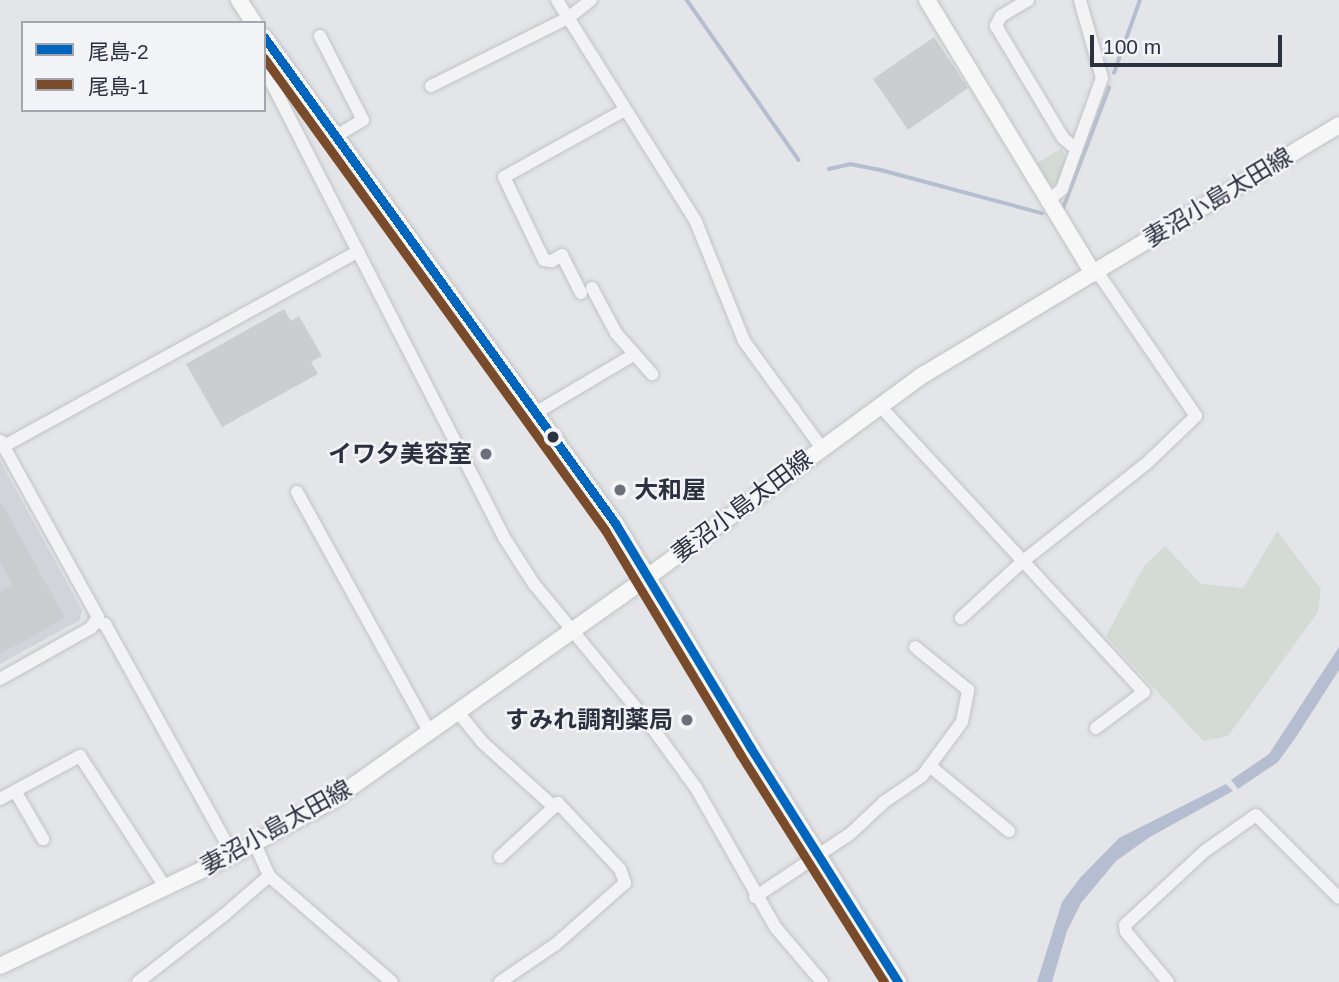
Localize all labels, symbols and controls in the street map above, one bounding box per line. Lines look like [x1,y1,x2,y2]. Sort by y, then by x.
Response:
legend [21,21,266,112]
scale bar [1094,21,1286,65]
text: 100 m [1103,35,1161,58]
text: 尾島-2 [88,40,149,63]
text: 尾島-1 [88,75,149,98]
street label: 妻沼小島太田線 [1139,141,1297,253]
unlabelled marker [546,430,560,444]
place label: イワ夕美容室 [328,440,472,468]
street label: 妻沼小島太田線 [666,444,818,568]
marker: イワ夕美容室 [478,446,494,462]
place label: 大和屋 [634,476,706,504]
marker: 大和屋 [612,482,628,498]
place label: すみれ調剤薬局 [505,706,673,734]
marker: すみれ調剤薬局 [679,712,695,728]
street label: 妻沼小島太田線 [196,774,356,880]

